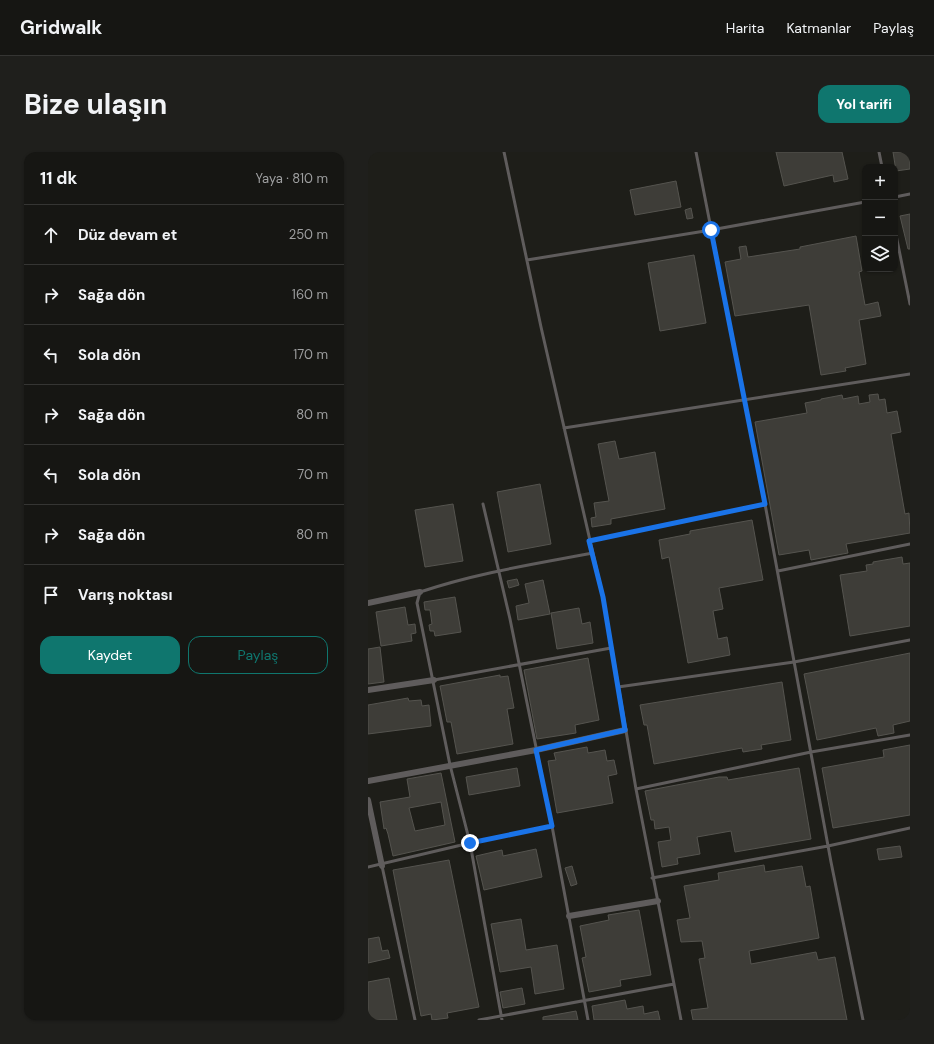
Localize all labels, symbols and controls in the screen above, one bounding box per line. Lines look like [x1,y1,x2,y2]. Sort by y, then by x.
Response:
text: Gridwalk [20,15,102,40]
text: Harita [726,19,764,37]
text: Katmanlar [786,19,851,37]
text: Paylaş [873,19,914,37]
button: Yol tarifi [818,85,910,123]
text: Bize ulaşın [24,86,167,123]
map controls [862,164,898,272]
button: + [862,164,898,200]
text: 11 dk [40,167,77,189]
text: Yaya · 810 m [256,170,328,187]
button: − [862,200,898,236]
route start [702,221,720,239]
icon: ahead [40,224,62,246]
text: Düz devam et [78,225,177,245]
text: 250 m [289,226,328,243]
button: layers [862,236,898,272]
icon: right [40,284,62,306]
text: Sağa dön [78,285,145,305]
text: 160 m [292,286,328,303]
icon: left [40,344,62,366]
text: Sola dön [78,345,141,365]
text: 170 m [293,346,328,363]
icon: right [40,404,62,426]
text: Sağa dön [78,405,145,425]
text: 80 m [296,406,328,423]
icon: left [40,464,62,486]
text: Sola dön [78,465,141,485]
text: 70 m [297,466,328,483]
icon: right [40,524,62,546]
text: Sağa dön [78,525,145,545]
text: 80 m [296,526,328,543]
icon: arrive [40,584,62,606]
text: Varış noktası [78,585,172,605]
button: Kaydet [40,636,180,674]
button: Paylaş [188,636,328,674]
route end [461,834,479,852]

